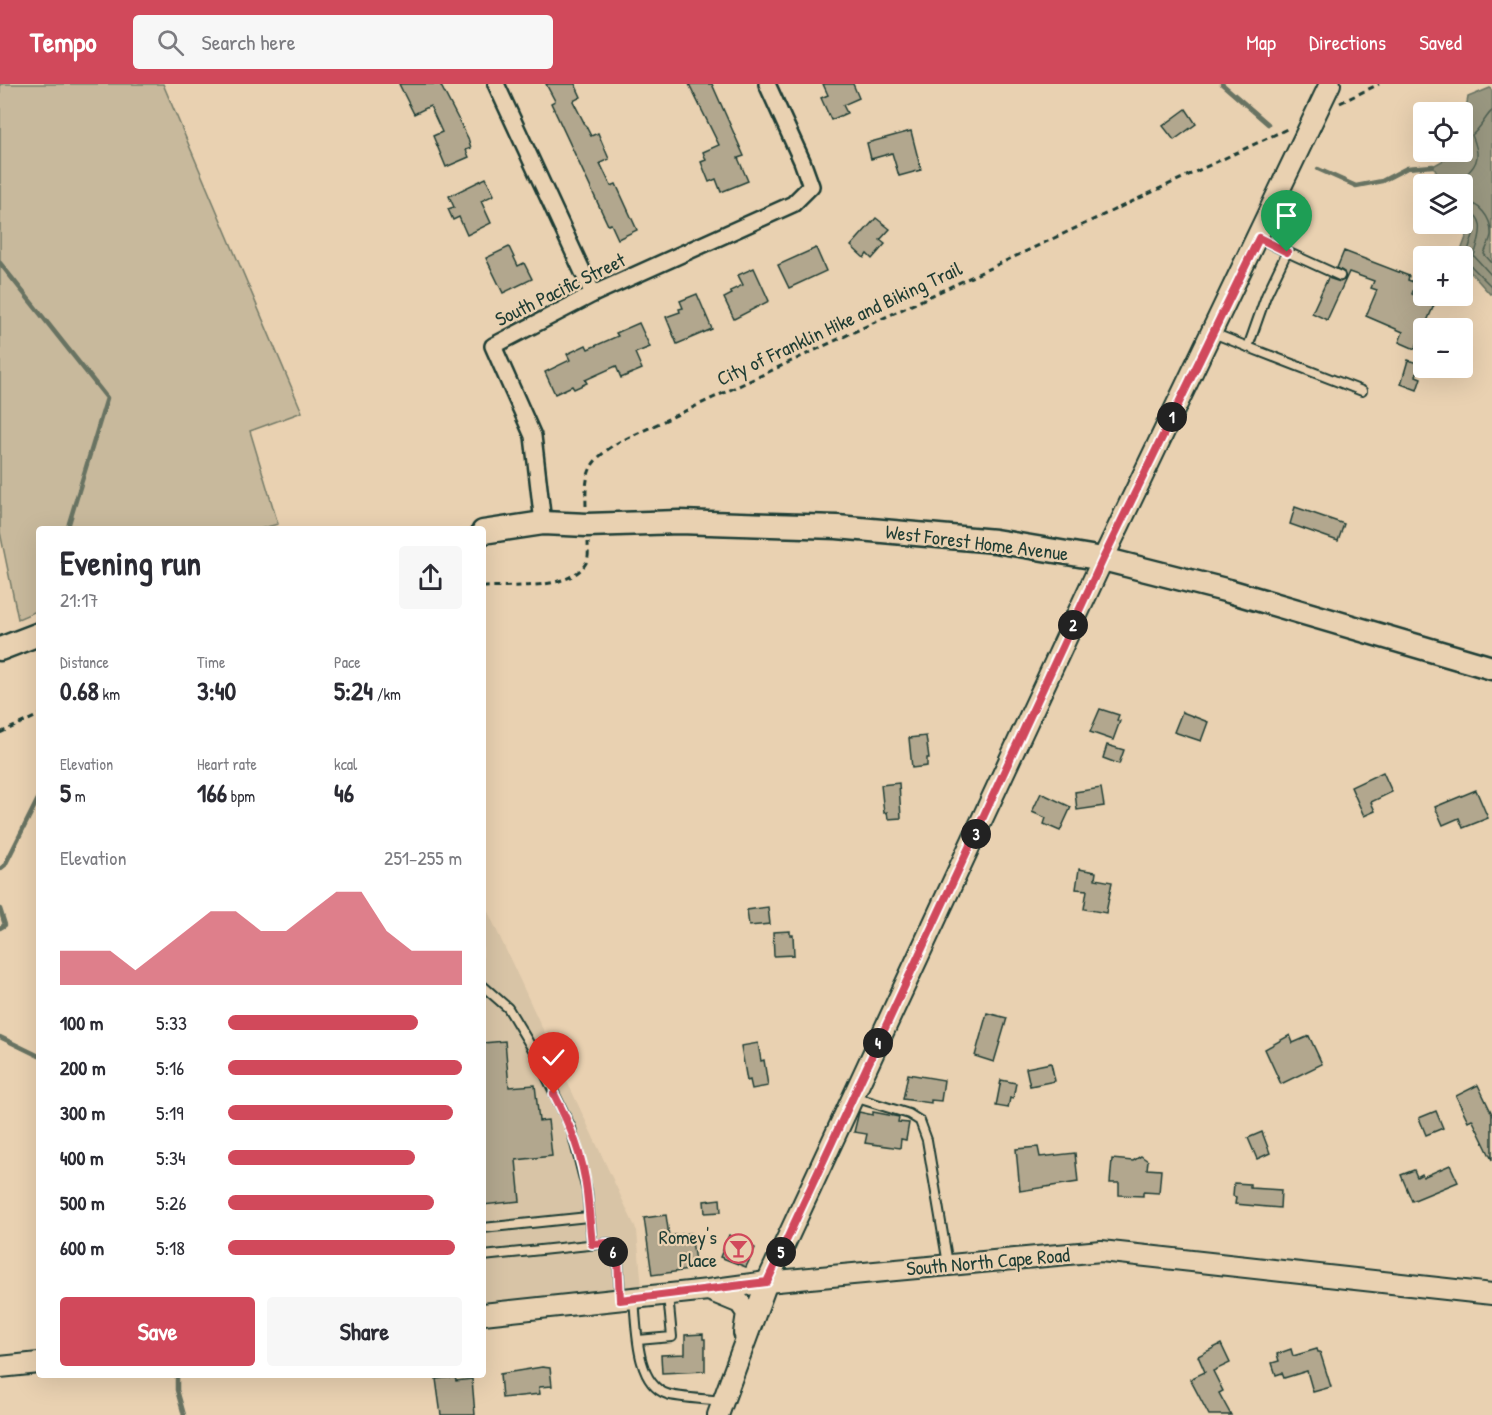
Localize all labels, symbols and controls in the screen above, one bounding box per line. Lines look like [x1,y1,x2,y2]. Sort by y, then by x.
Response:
search box [133,15,553,69]
text: Tempo [30,23,97,61]
icon: search [154,26,187,59]
text: Search here [202,27,296,57]
text: Map [1246,28,1276,57]
text: Directions [1309,28,1386,57]
text: Saved [1419,28,1462,57]
map controls [1413,102,1473,378]
button: locate [1413,102,1473,162]
button: layers [1413,174,1473,234]
pin [1261,190,1312,252]
icon: arrive [1270,199,1303,232]
street label: South Pacific Street [490,245,631,332]
button: + [1413,246,1473,306]
street label: City of Franklin Hike and Biking Trail [712,254,967,392]
button: − [1413,318,1473,378]
pin: 1 [1157,402,1187,432]
text: 1 [1169,406,1175,428]
street label: West Forest Home Avenue [884,517,1070,567]
text: Evening run [60,541,201,585]
button: share [399,546,462,609]
text: 21:17 [60,586,98,613]
pin: 2 [1058,610,1088,640]
text: 2 [1069,614,1077,636]
text: Distance [60,651,109,673]
text: Time [197,651,225,673]
text: Pace [334,651,361,673]
text: 0.68 [60,673,99,708]
text: 3:40 [197,673,236,708]
text: 5:24 [334,673,373,708]
text: km [99,683,120,705]
text: /km [373,683,401,705]
text: Elevation [60,753,113,775]
text: Heart rate [197,753,257,775]
text: kcal [334,753,357,775]
text: 5 [60,775,71,810]
text: 166 [197,775,227,810]
text: 46 [334,775,354,810]
text: m [71,785,86,807]
text: bpm [227,785,255,807]
pin: 3 [961,819,991,849]
text: 3 [972,823,980,845]
text: Elevation [60,844,126,871]
text: 251–255 m [384,844,462,871]
text: 100 m [60,1009,103,1036]
text: 5:33 [156,1009,187,1036]
pin: 4 [863,1028,893,1058]
pin [528,1032,579,1094]
text: 4 [875,1032,881,1054]
icon: check [537,1041,570,1074]
text: 200 m [60,1054,105,1081]
text: 5:16 [156,1054,184,1081]
text: 300 m [60,1099,105,1126]
text: 5:19 [156,1099,184,1126]
text: 400 m [60,1144,104,1171]
text: 5:34 [156,1144,186,1171]
text: 500 m [60,1189,105,1216]
text: 5:26 [156,1189,186,1216]
place label: Romey's Place [659,1223,717,1273]
bar icon: Romey's Place [722,1232,754,1264]
text: 600 m [60,1234,104,1261]
text: 5:18 [156,1234,185,1261]
pin: 6 [598,1237,628,1267]
pin: 5 [766,1237,796,1267]
street label: South North Cape Road [905,1240,1071,1282]
text: 6 [610,1241,616,1263]
text: 5 [778,1241,784,1263]
button: Save [60,1297,255,1366]
button: Share [267,1297,462,1366]

